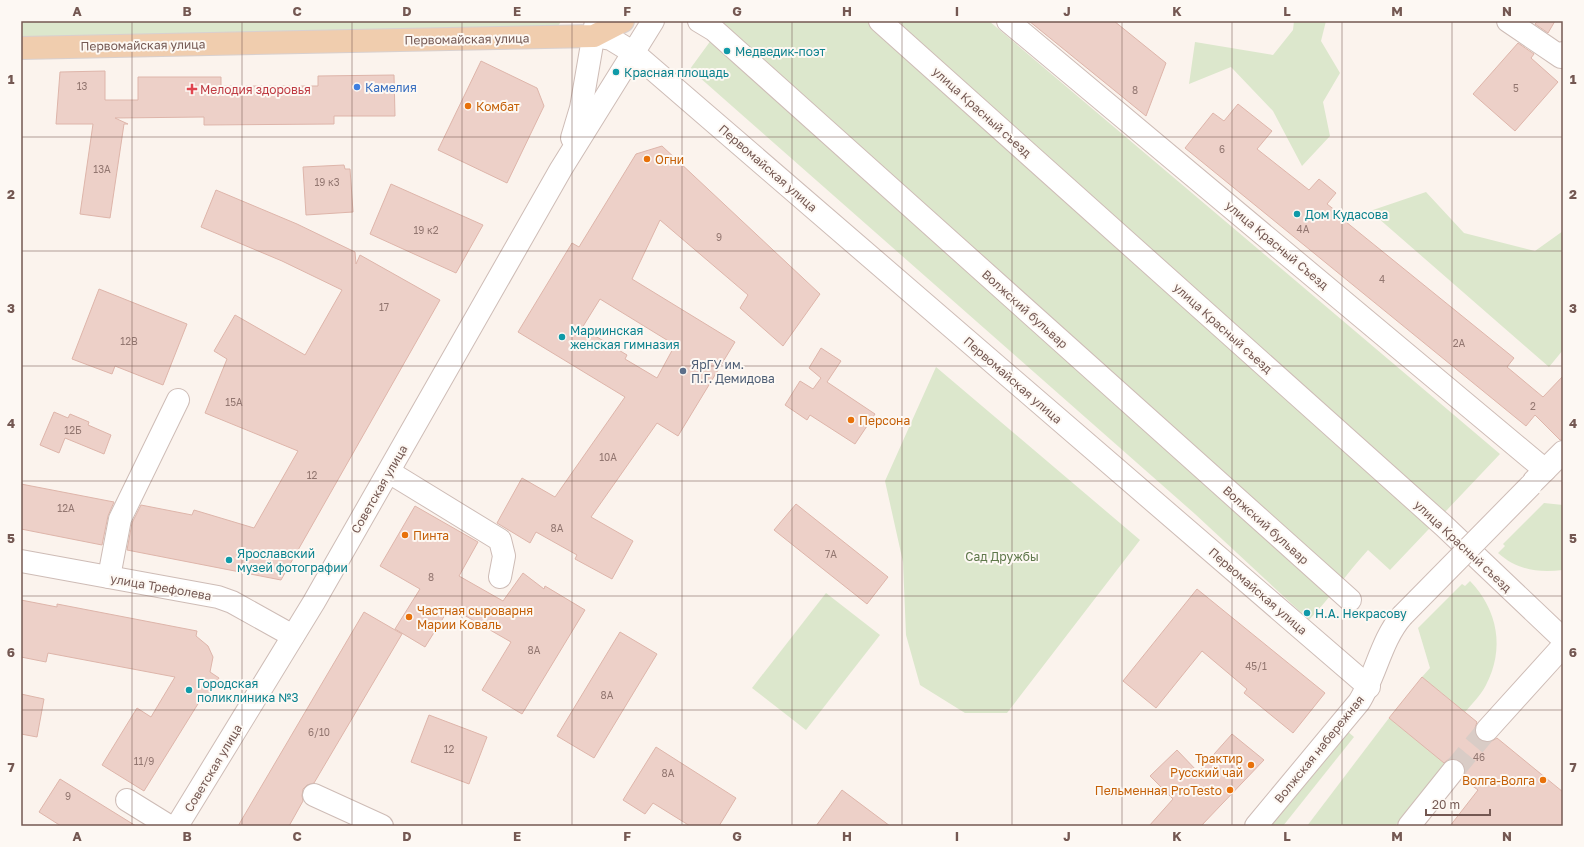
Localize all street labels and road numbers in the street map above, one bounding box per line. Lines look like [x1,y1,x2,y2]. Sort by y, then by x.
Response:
street label: Первомайская улица [404,30,530,48]
street label: Первомайская улица [80,36,206,54]
street label: улица Красный съезд [929,64,1035,160]
street label: Первомайская улица [716,121,820,215]
street label: улица Красный Съезд [1222,198,1332,292]
street label: Волжский бульвар [979,267,1071,351]
street label: улица Красный съезд [1170,280,1276,376]
street label: Первомайская улица [961,333,1065,427]
street label: Советская улица [348,442,410,536]
street label: Волжский бульвар [1220,483,1312,567]
street label: улица Красный съезд [1411,497,1515,595]
street label: Первомайская улица [1206,544,1310,638]
street label: улица Трефолева [109,571,213,603]
street label: Волжская набережная [1271,692,1367,806]
street label: Советская улица [181,721,245,815]

